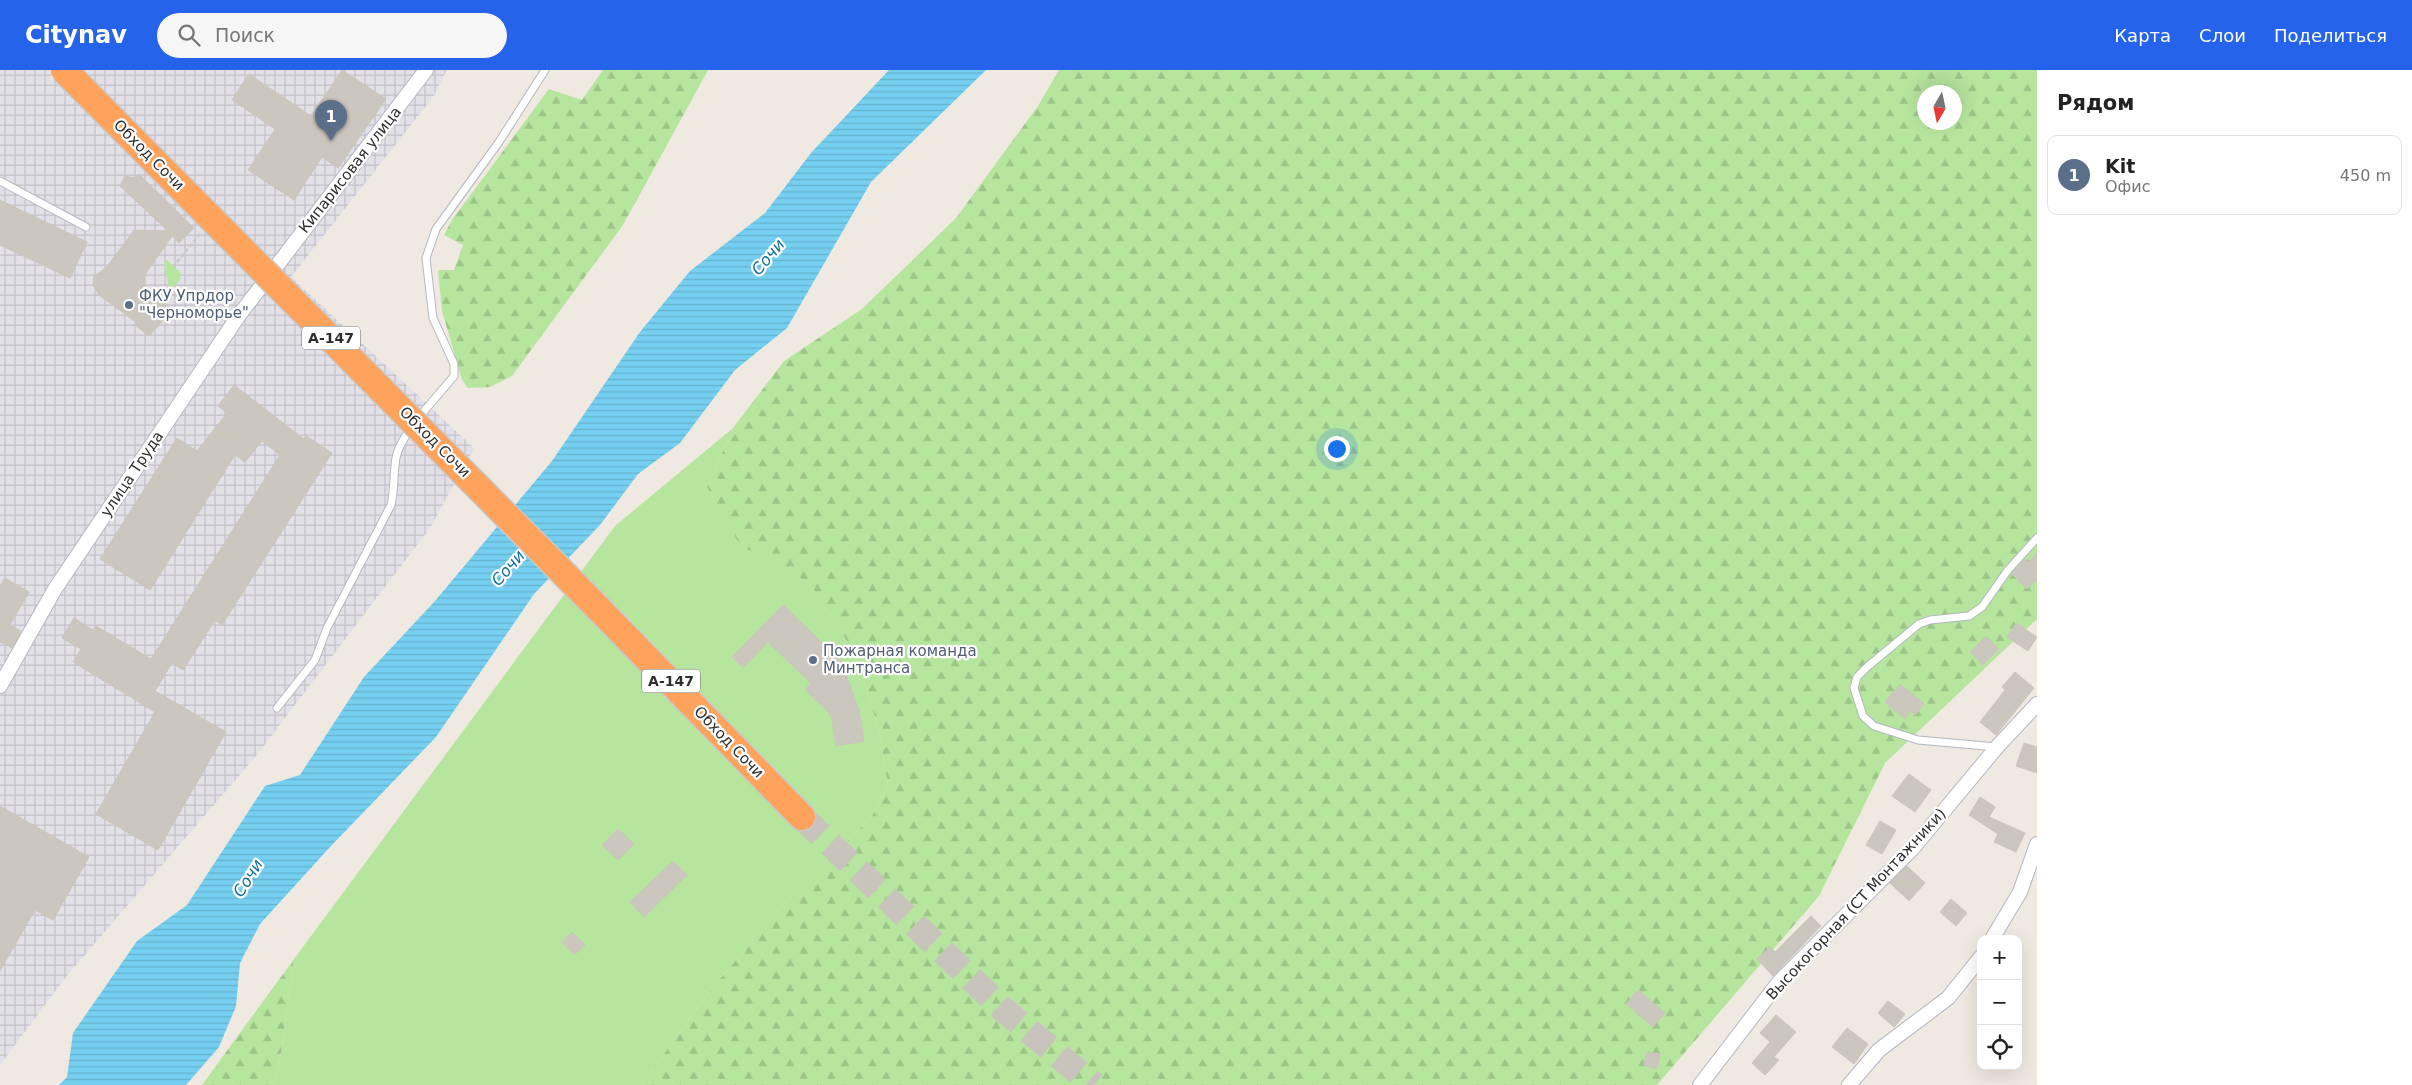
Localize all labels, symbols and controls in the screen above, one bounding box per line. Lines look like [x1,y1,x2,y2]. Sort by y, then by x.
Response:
search box [157,13,507,58]
text: Citynav [25,21,127,49]
icon: search [175,21,203,49]
text: Поиск [215,24,275,46]
text: Карта [2114,25,2171,46]
text: Слои [2199,25,2246,46]
text: Поделиться [2274,25,2387,46]
north arrow [1917,85,1962,130]
text: Рядом [2057,91,2134,115]
pin: 1 [315,100,347,141]
street label: Кипарисовая улица [295,103,405,237]
street label: Обход Сочи [110,116,188,194]
text: Kit [2105,155,2135,177]
text: 1 [2068,166,2080,185]
text: 450 m [2340,166,2391,185]
text: Офис [2105,177,2150,196]
water label: Сочи [748,235,788,279]
place label: ФКУ Упрдор "Черноморье" [139,287,249,322]
marker: ФКУ Упрдор "Черноморье" [123,299,135,311]
road number: А-147 [302,326,360,350]
street label: Обход Сочи [396,403,474,481]
street label: улица Труда [97,428,167,520]
your location [1324,436,1350,462]
water label: Сочи [487,546,529,590]
place label: Пожарная команда Минтранса [823,642,977,677]
marker: Пожарная команда Минтранса [807,654,819,666]
road number: А-147 [642,670,700,692]
street label: Обход Сочи [690,702,768,782]
street label: Высокогорная (СТ Монтажники) [1762,805,1950,1003]
water label: Сочи [229,856,267,900]
map controls [1977,935,2022,1070]
button: + [1977,935,2022,980]
button: − [1977,980,2022,1025]
button: locate [1977,1025,2022,1070]

